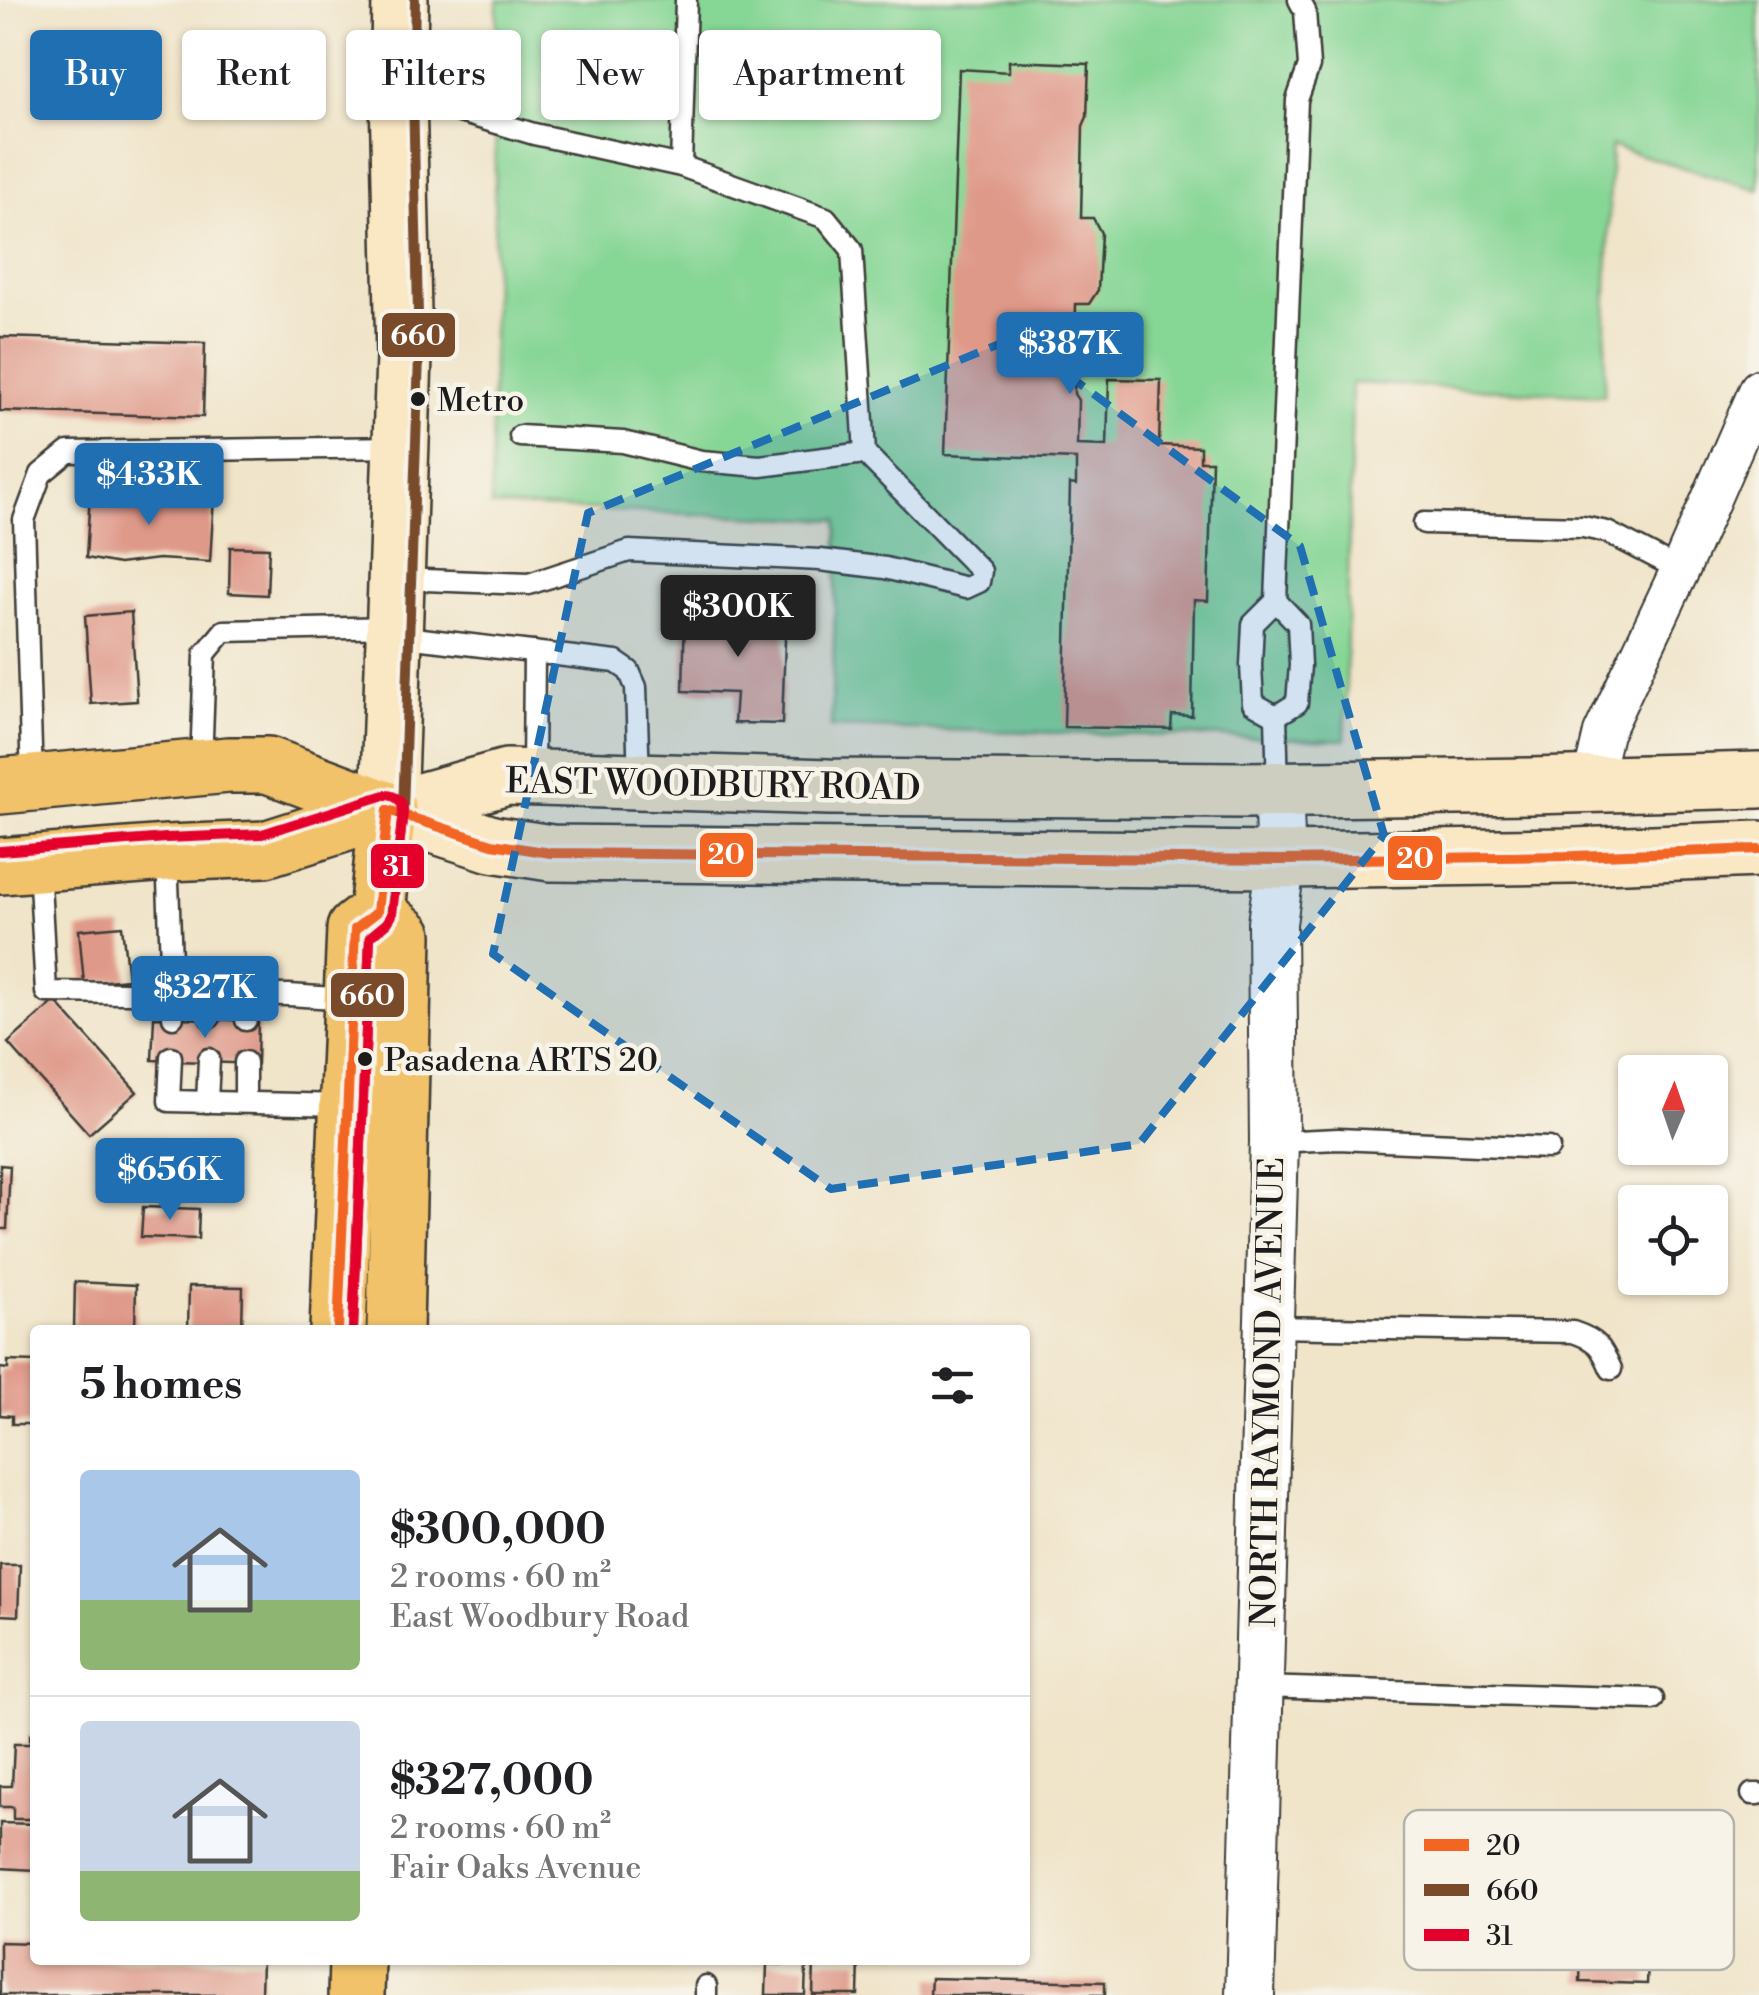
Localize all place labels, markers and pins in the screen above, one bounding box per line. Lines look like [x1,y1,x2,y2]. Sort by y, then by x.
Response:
pin: $387K [1000,312,1140,397]
place label: Metro [437,381,524,421]
marker: Metro [408,389,428,409]
pin: $433K [79,443,219,528]
pin: $300K [668,575,808,660]
pin: $327K [135,956,275,1041]
place label: Pasadena ARTS 20 [384,1041,658,1081]
marker: Pasadena ARTS 20 [355,1049,375,1069]
pin: $656K [100,1138,240,1223]

